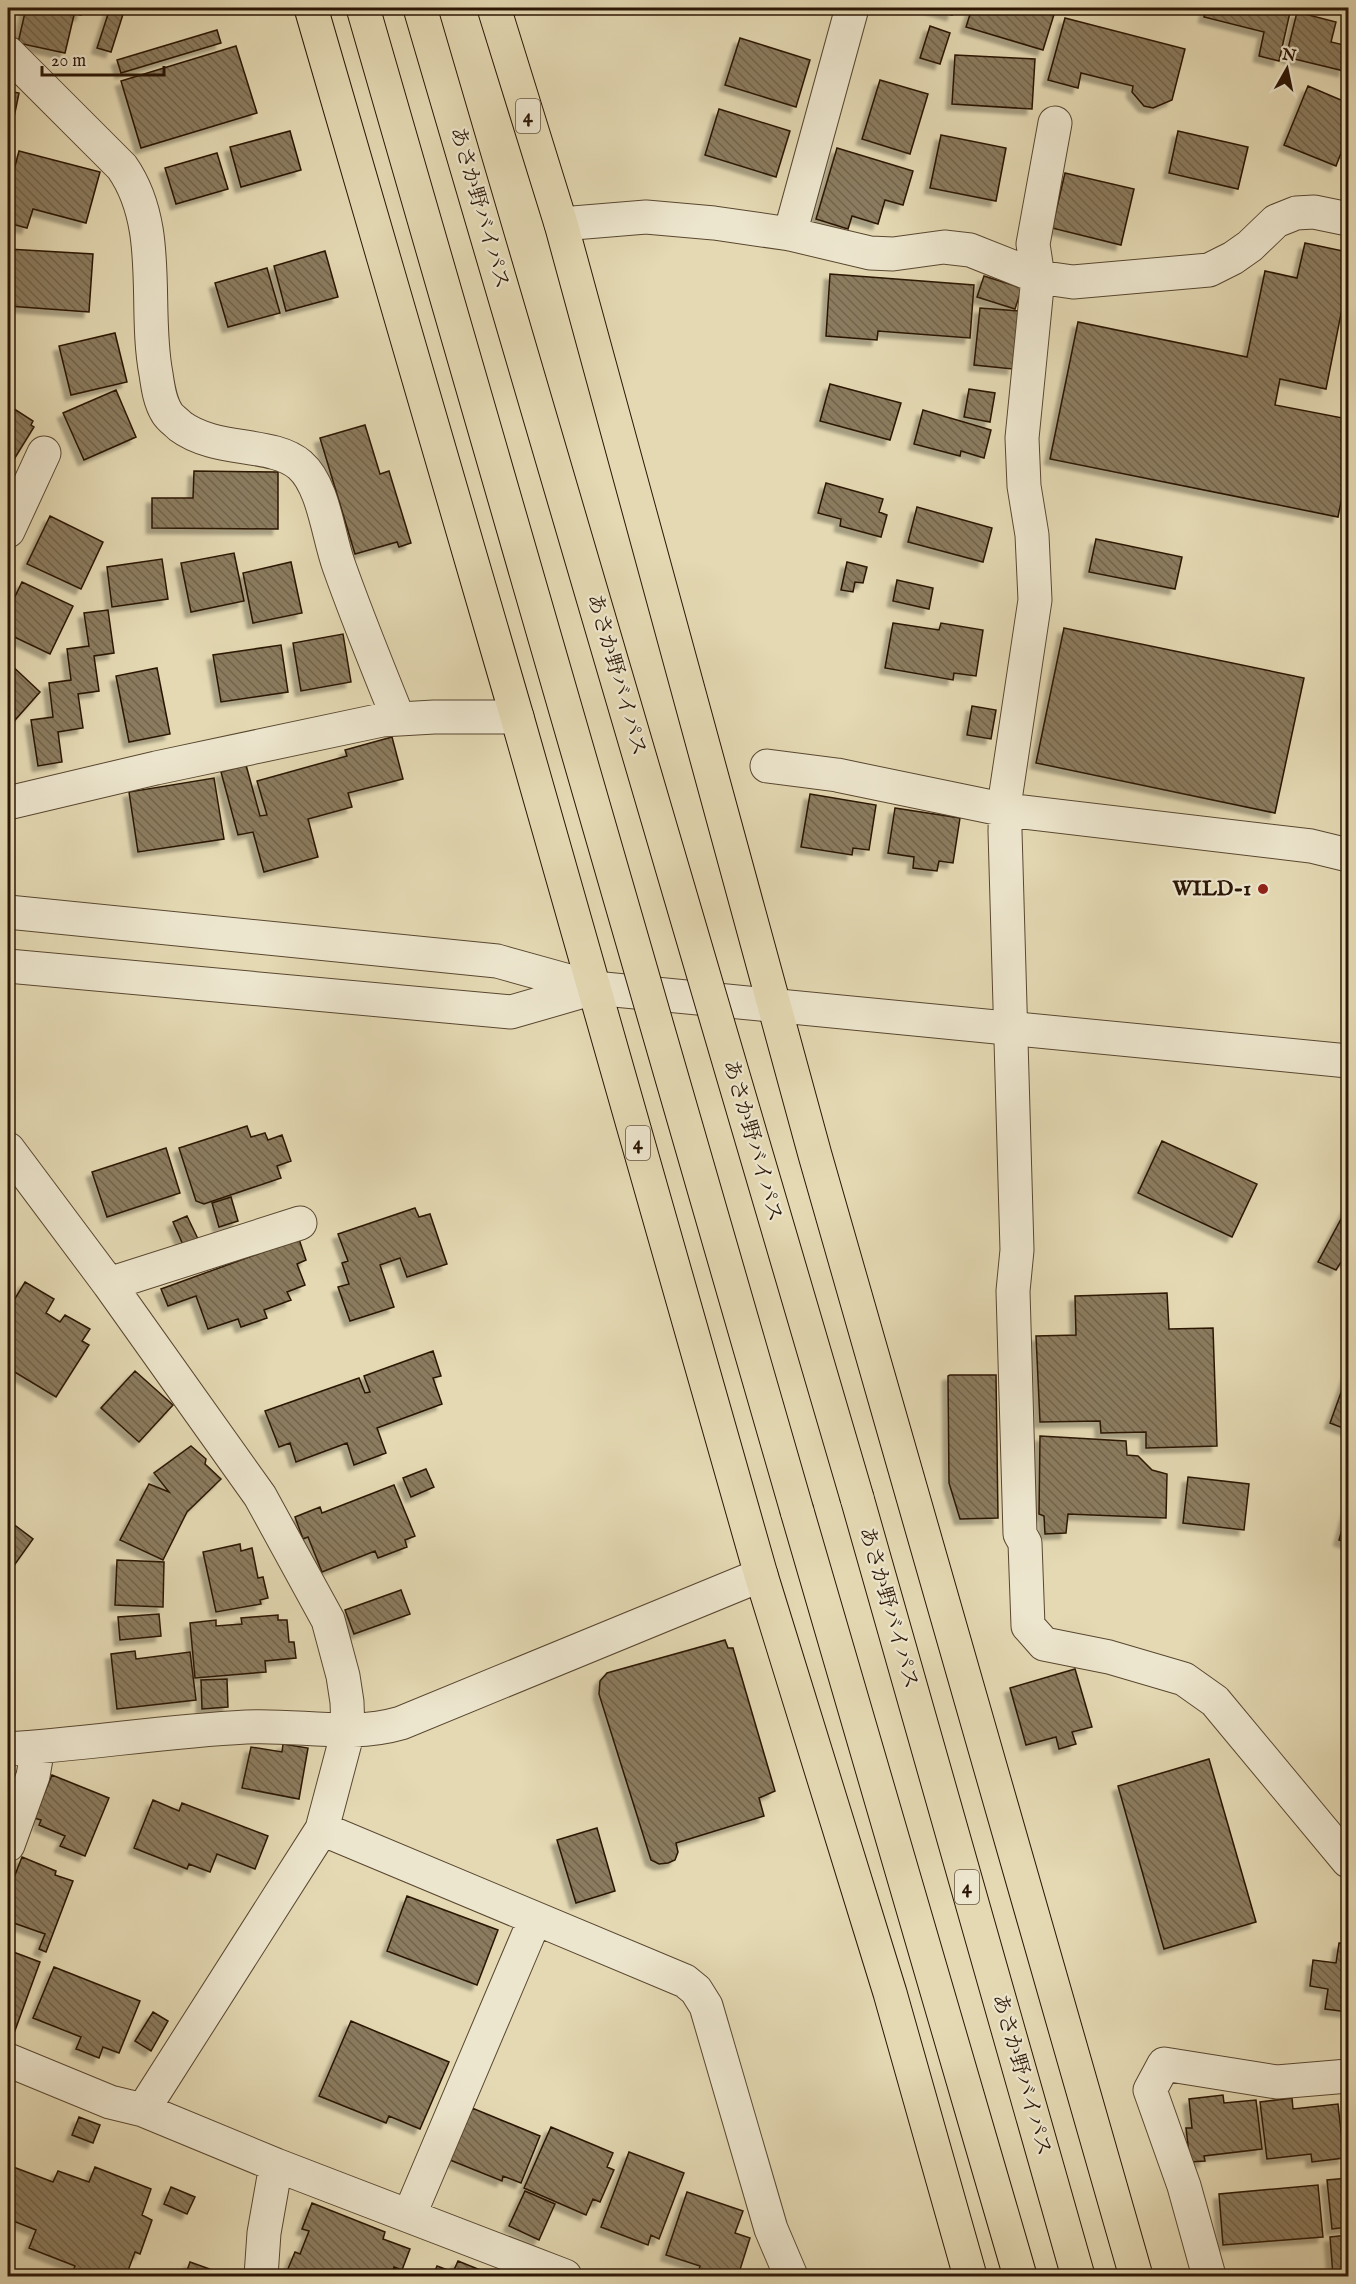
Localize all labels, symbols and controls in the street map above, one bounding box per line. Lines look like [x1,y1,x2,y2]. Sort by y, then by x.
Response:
scale bar [42,39,164,77]
north arrow [1257,39,1317,99]
text: N [1280,45,1298,67]
text: 20 m [51,50,86,73]
road number: 4 [516,99,540,133]
street label: あさか野バイパス [443,124,515,292]
street label: あさか野バイパス [580,591,652,759]
place label: WILD-1 [1172,876,1251,903]
marker: WILD-1 [1256,882,1270,896]
street label: あさか野バイパス [716,1057,788,1225]
road number: 4 [626,1126,650,1160]
street label: あさか野バイパス [852,1524,924,1692]
road number: 4 [955,1870,979,1904]
street label: あさか野バイパス [985,1991,1057,2159]

